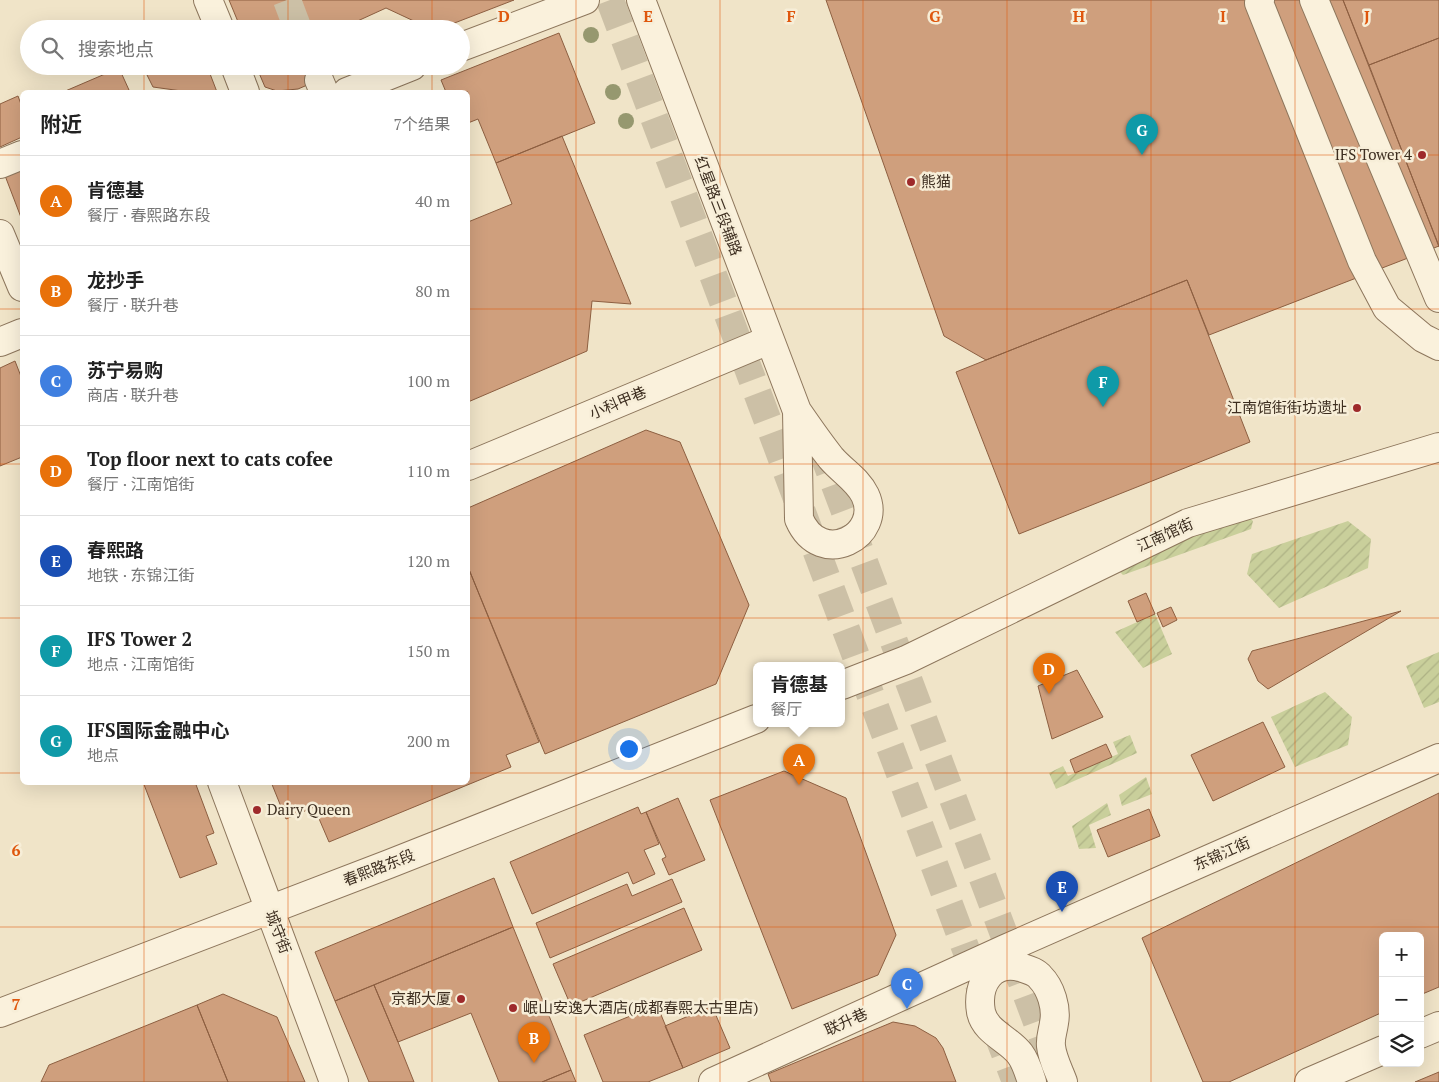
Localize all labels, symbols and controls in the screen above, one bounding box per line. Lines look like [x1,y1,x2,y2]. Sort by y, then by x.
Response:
text: D [498,5,510,27]
text: E [643,5,653,27]
text: F [786,5,796,27]
text: G [929,5,941,27]
text: H [1073,5,1085,27]
text: I [1220,5,1226,27]
text: J [1364,5,1370,27]
search box [20,20,470,75]
icon: search [38,34,66,62]
text: 搜索地点 [78,36,154,61]
text: 附近 [40,110,82,138]
text: 7个结果 [393,113,450,135]
pin: G [1126,114,1158,155]
place label: IFS Tower 4 [1335,144,1412,164]
marker: IFS Tower 4 [1416,149,1428,161]
street label: 红星路三段辅路 [691,153,747,258]
place label: 熊猫 [921,171,951,191]
marker: 熊猫 [905,176,917,188]
text: 肯德基 [87,177,144,202]
text: A [50,190,62,212]
text: 40 m [415,190,450,212]
text: 餐厅 · 春熙路东段 [87,204,211,226]
text: 龙抄手 [87,267,144,292]
text: B [51,280,61,302]
text: 80 m [415,280,450,302]
text: 餐厅 · 联升巷 [87,294,179,316]
text: 苏宁易购 [87,357,163,382]
pin: F [1087,366,1119,407]
text: C [51,370,61,392]
text: 100 m [407,370,450,392]
street label: 小科甲巷 [586,381,649,423]
text: 商店 · 联升巷 [87,384,179,406]
place label: 江南馆街街坊遗址 [1227,397,1347,417]
marker: 江南馆街街坊遗址 [1351,402,1363,414]
text: Top floor next to cats cofee [87,446,333,471]
text: D [50,460,62,482]
text: 110 m [407,460,450,482]
text: 餐厅 · 江南馆街 [87,473,195,495]
street label: 江南馆街 [1133,513,1196,555]
text: 春熙路 [87,537,144,562]
text: E [51,550,61,572]
text: 120 m [407,550,450,572]
text: 地铁 · 东锦江街 [87,564,195,586]
text: IFS Tower 2 [87,626,192,651]
text: F [51,640,61,662]
text: 150 m [407,640,450,662]
text: 地点 · 江南馆街 [87,653,195,675]
pin: D [1033,653,1065,694]
popup [753,662,845,727]
text: 肯德基 [770,671,828,696]
text: 餐厅 [770,698,803,720]
text: IFS国际金融中心 [87,717,230,742]
text: G [50,730,62,752]
text: 200 m [407,730,450,752]
your location [616,736,642,762]
text: 地点 [87,744,119,766]
pin: A [783,744,815,785]
place label: Dairy Queen [267,799,351,819]
marker: Dairy Queen [251,804,263,816]
street label: 东锦江街 [1190,832,1253,874]
text: 6 [11,839,21,861]
street label: 春熙路东段 [340,844,417,890]
pin: E [1046,871,1078,912]
street label: 城守街 [262,907,296,956]
map controls [1379,932,1424,1067]
button: + [1379,932,1424,977]
pin: C [891,968,923,1009]
button: − [1379,977,1424,1022]
place label: 京都大厦 [391,988,451,1008]
text: 7 [11,993,21,1015]
marker: 京都大厦 [455,993,467,1005]
place label: 岷山安逸大酒店(成都春熙太古里店) [523,997,758,1017]
marker: 岷山安逸大酒店(成都春熙太古里店) [507,1002,519,1014]
street label: 联升巷 [821,1003,870,1039]
pin: B [518,1022,550,1063]
button: layers [1379,1022,1424,1067]

